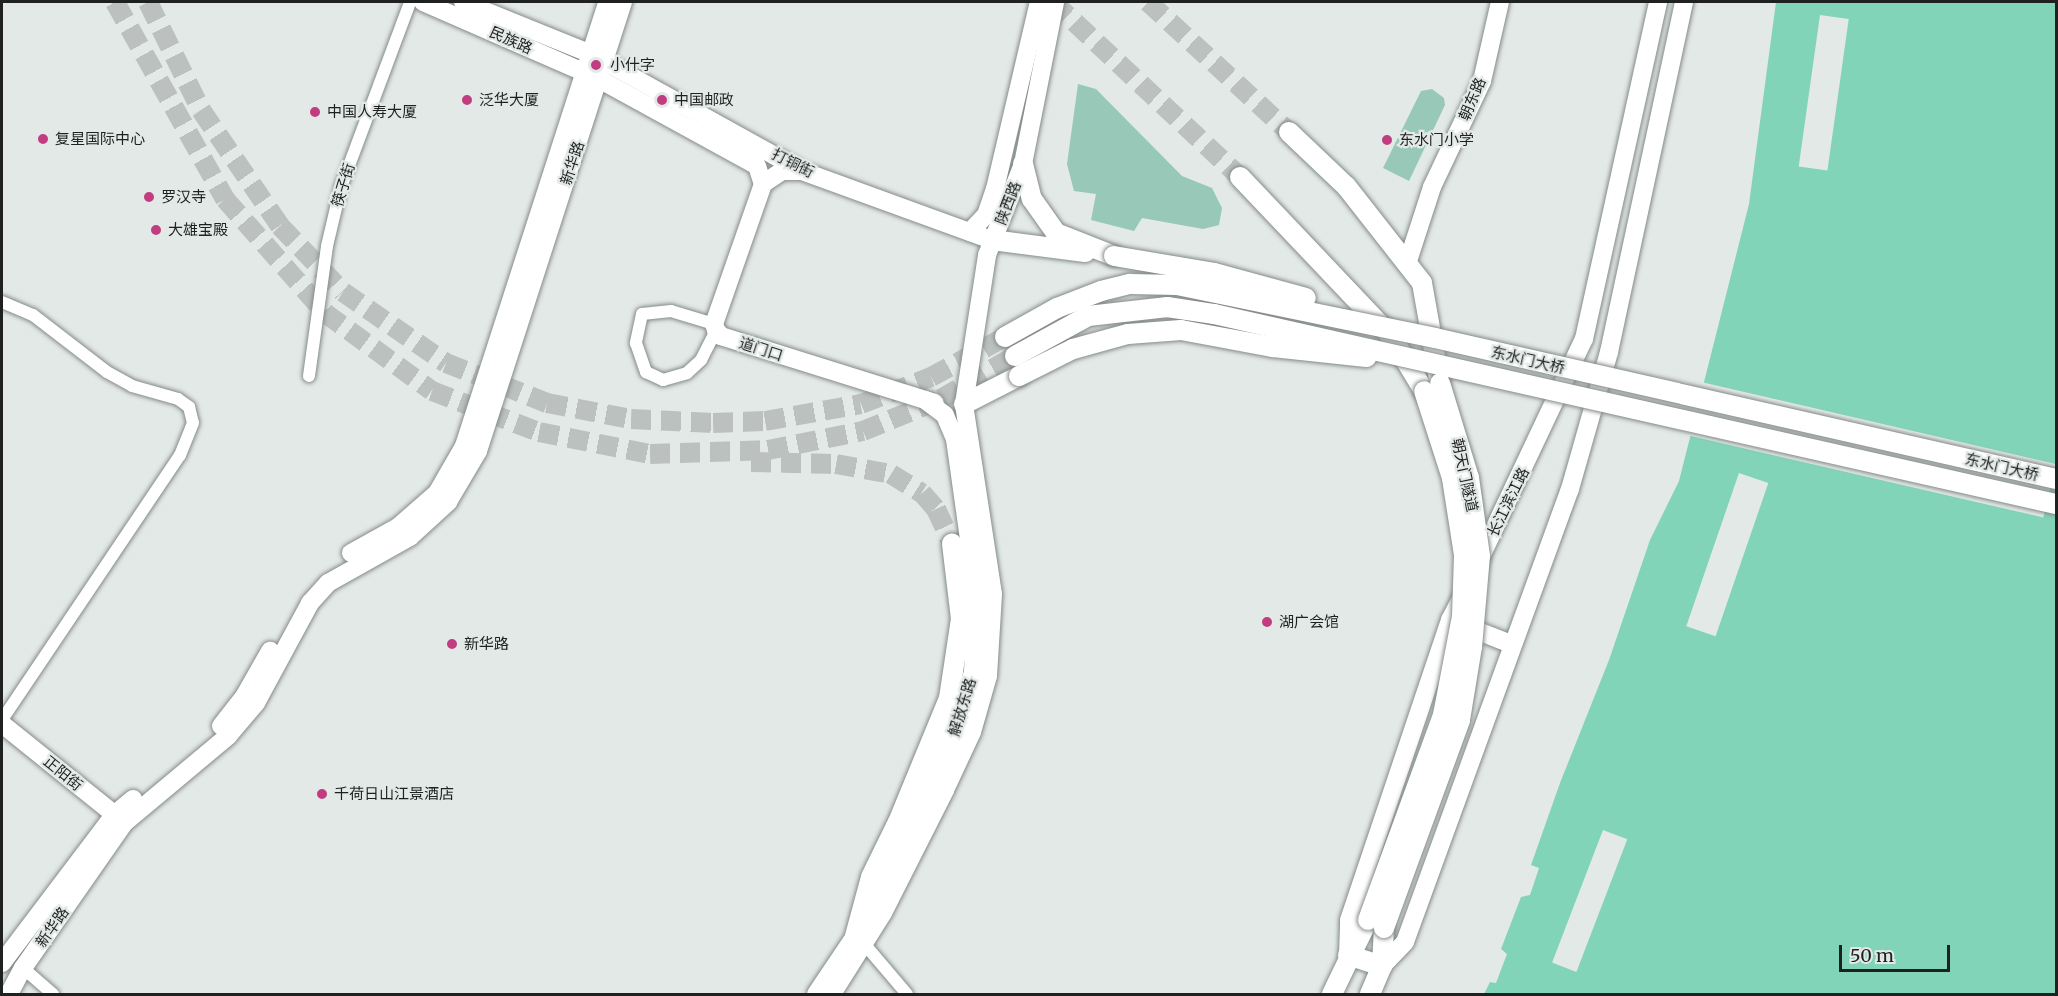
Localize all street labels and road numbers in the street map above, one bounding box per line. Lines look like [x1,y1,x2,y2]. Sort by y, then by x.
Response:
street label: 民族路 [487,23,535,57]
street label: 朝东路 [1455,75,1489,123]
street label: 新华路 [556,139,588,187]
street label: 打铜街 [769,145,817,181]
street label: 筷子街 [328,161,358,209]
street label: 陕西路 [992,179,1024,227]
street label: 道门口 [737,333,785,365]
street label: 东水门大桥 [1489,343,1567,377]
street label: 朝天门隧道 [1448,436,1482,514]
street label: 东水门大桥 [1963,450,2041,484]
street label: 长江滨江路 [1483,464,1533,540]
street label: 解放东路 [945,676,979,738]
street label: 正阳街 [40,752,86,794]
street label: 新华路 [32,903,72,951]

